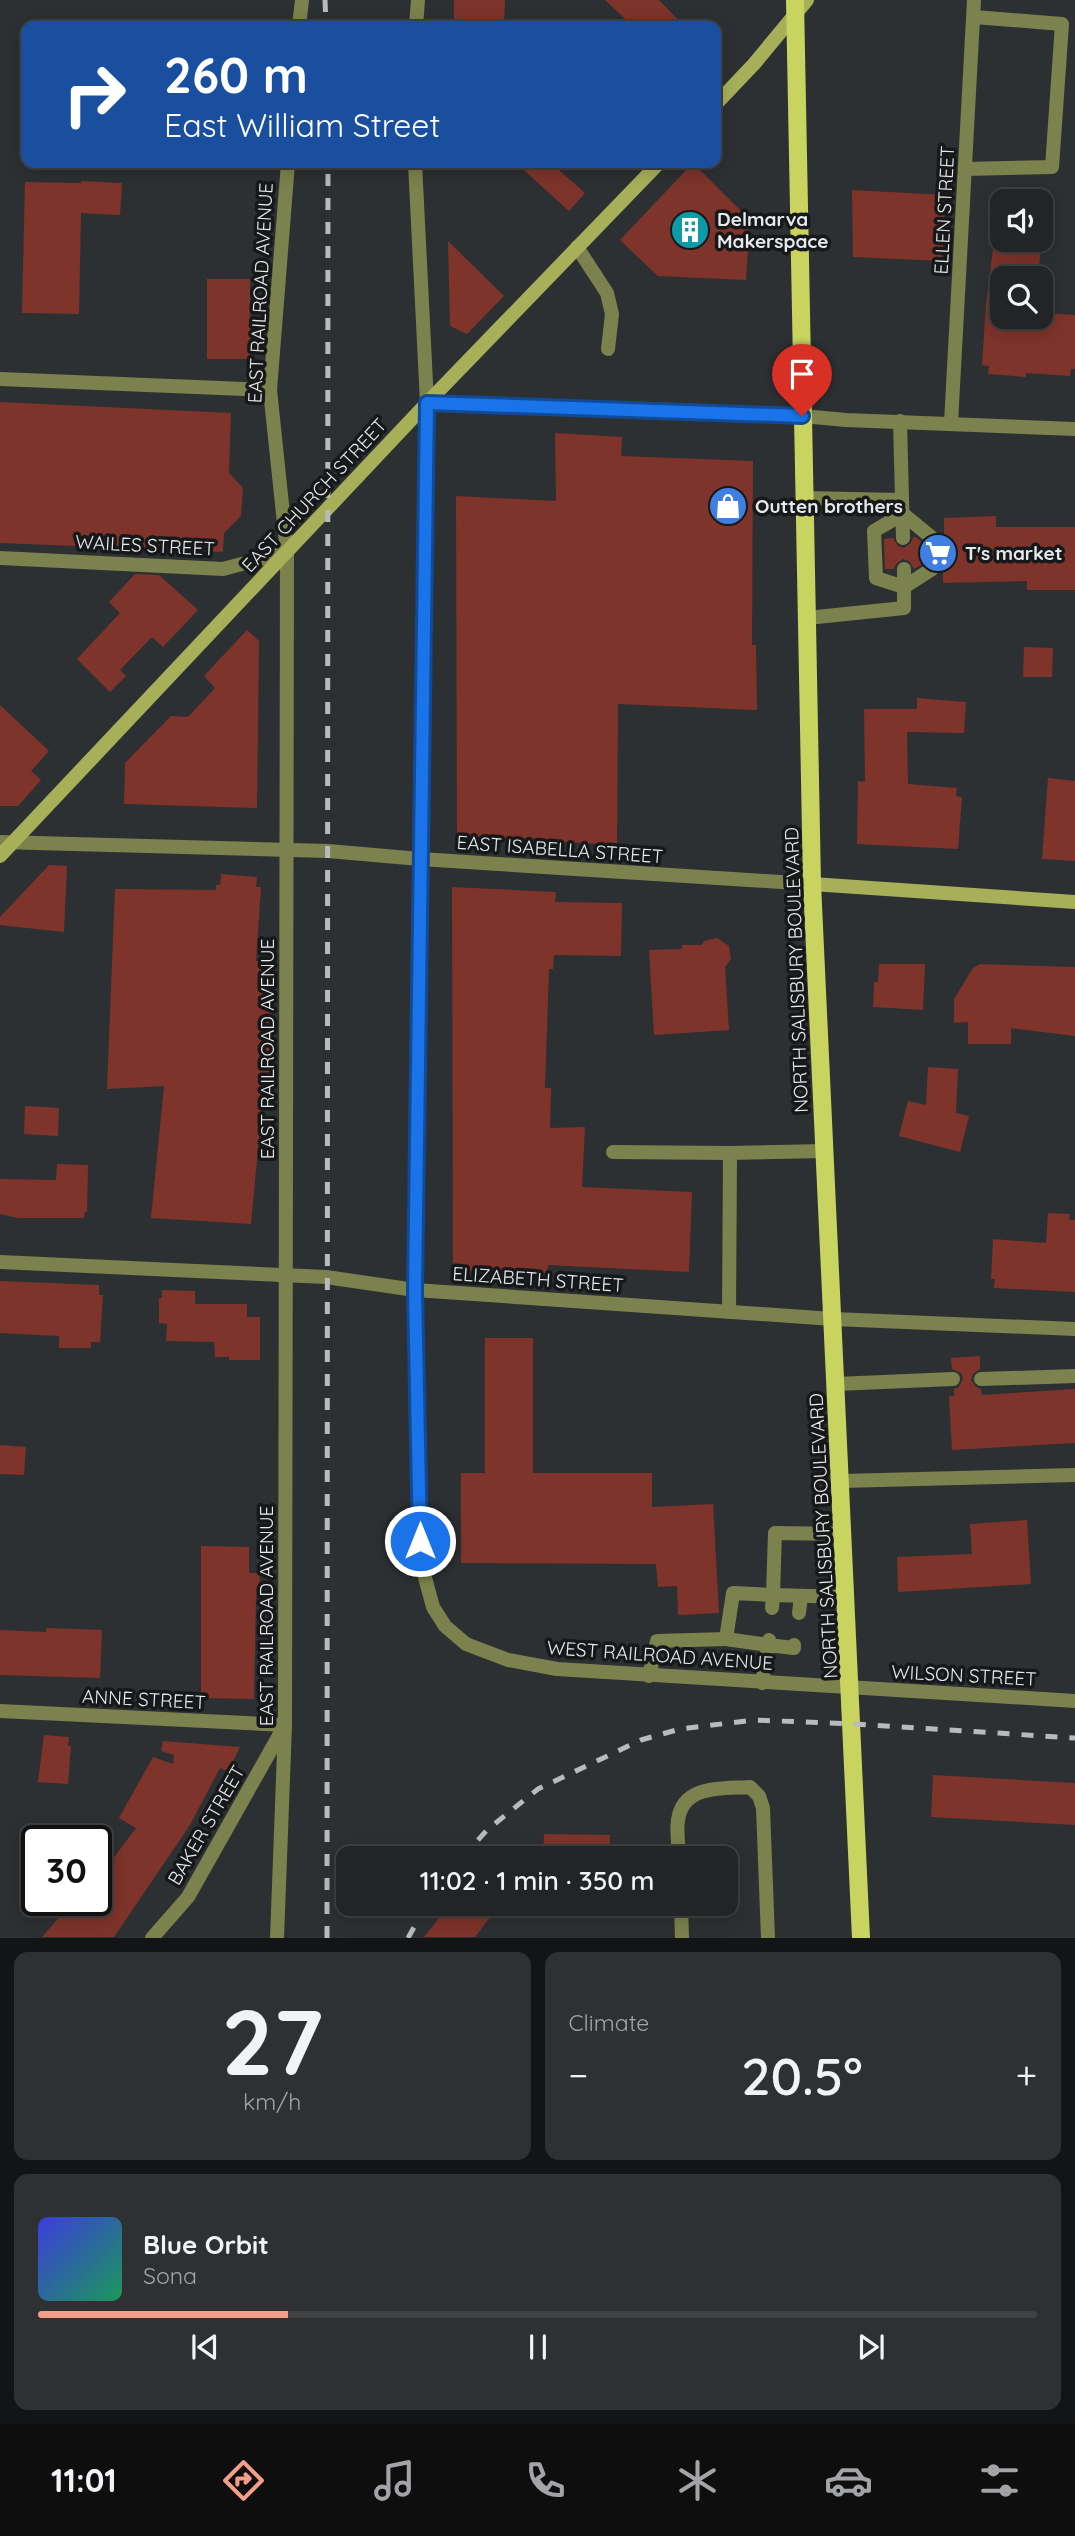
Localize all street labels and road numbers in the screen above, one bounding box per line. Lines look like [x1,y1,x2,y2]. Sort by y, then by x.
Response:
street label: ELLEN STREET [929,145,959,275]
street label: EAST RAILROAD AVENUE [242,182,278,404]
street label: EAST CHURCH STREET [236,413,392,577]
street label: WAILES STREET [75,529,215,561]
street label: NORTH SALISBURY BOULEVARD [779,827,813,1113]
street label: EAST ISABELLA STREET [456,830,664,868]
street label: EAST RAILROAD AVENUE [255,939,279,1159]
street label: ELIZABETH STREET [452,1261,624,1297]
street label: NORTH SALISBURY BOULEVARD [804,1393,842,1679]
street label: EAST RAILROAD AVENUE [254,1506,278,1726]
street label: WEST RAILROAD AVENUE [546,1635,774,1675]
street label: WILSON STREET [891,1659,1037,1691]
street label: ANNE STREET [82,1684,206,1714]
street label: BAKER STREET [162,1761,250,1889]

